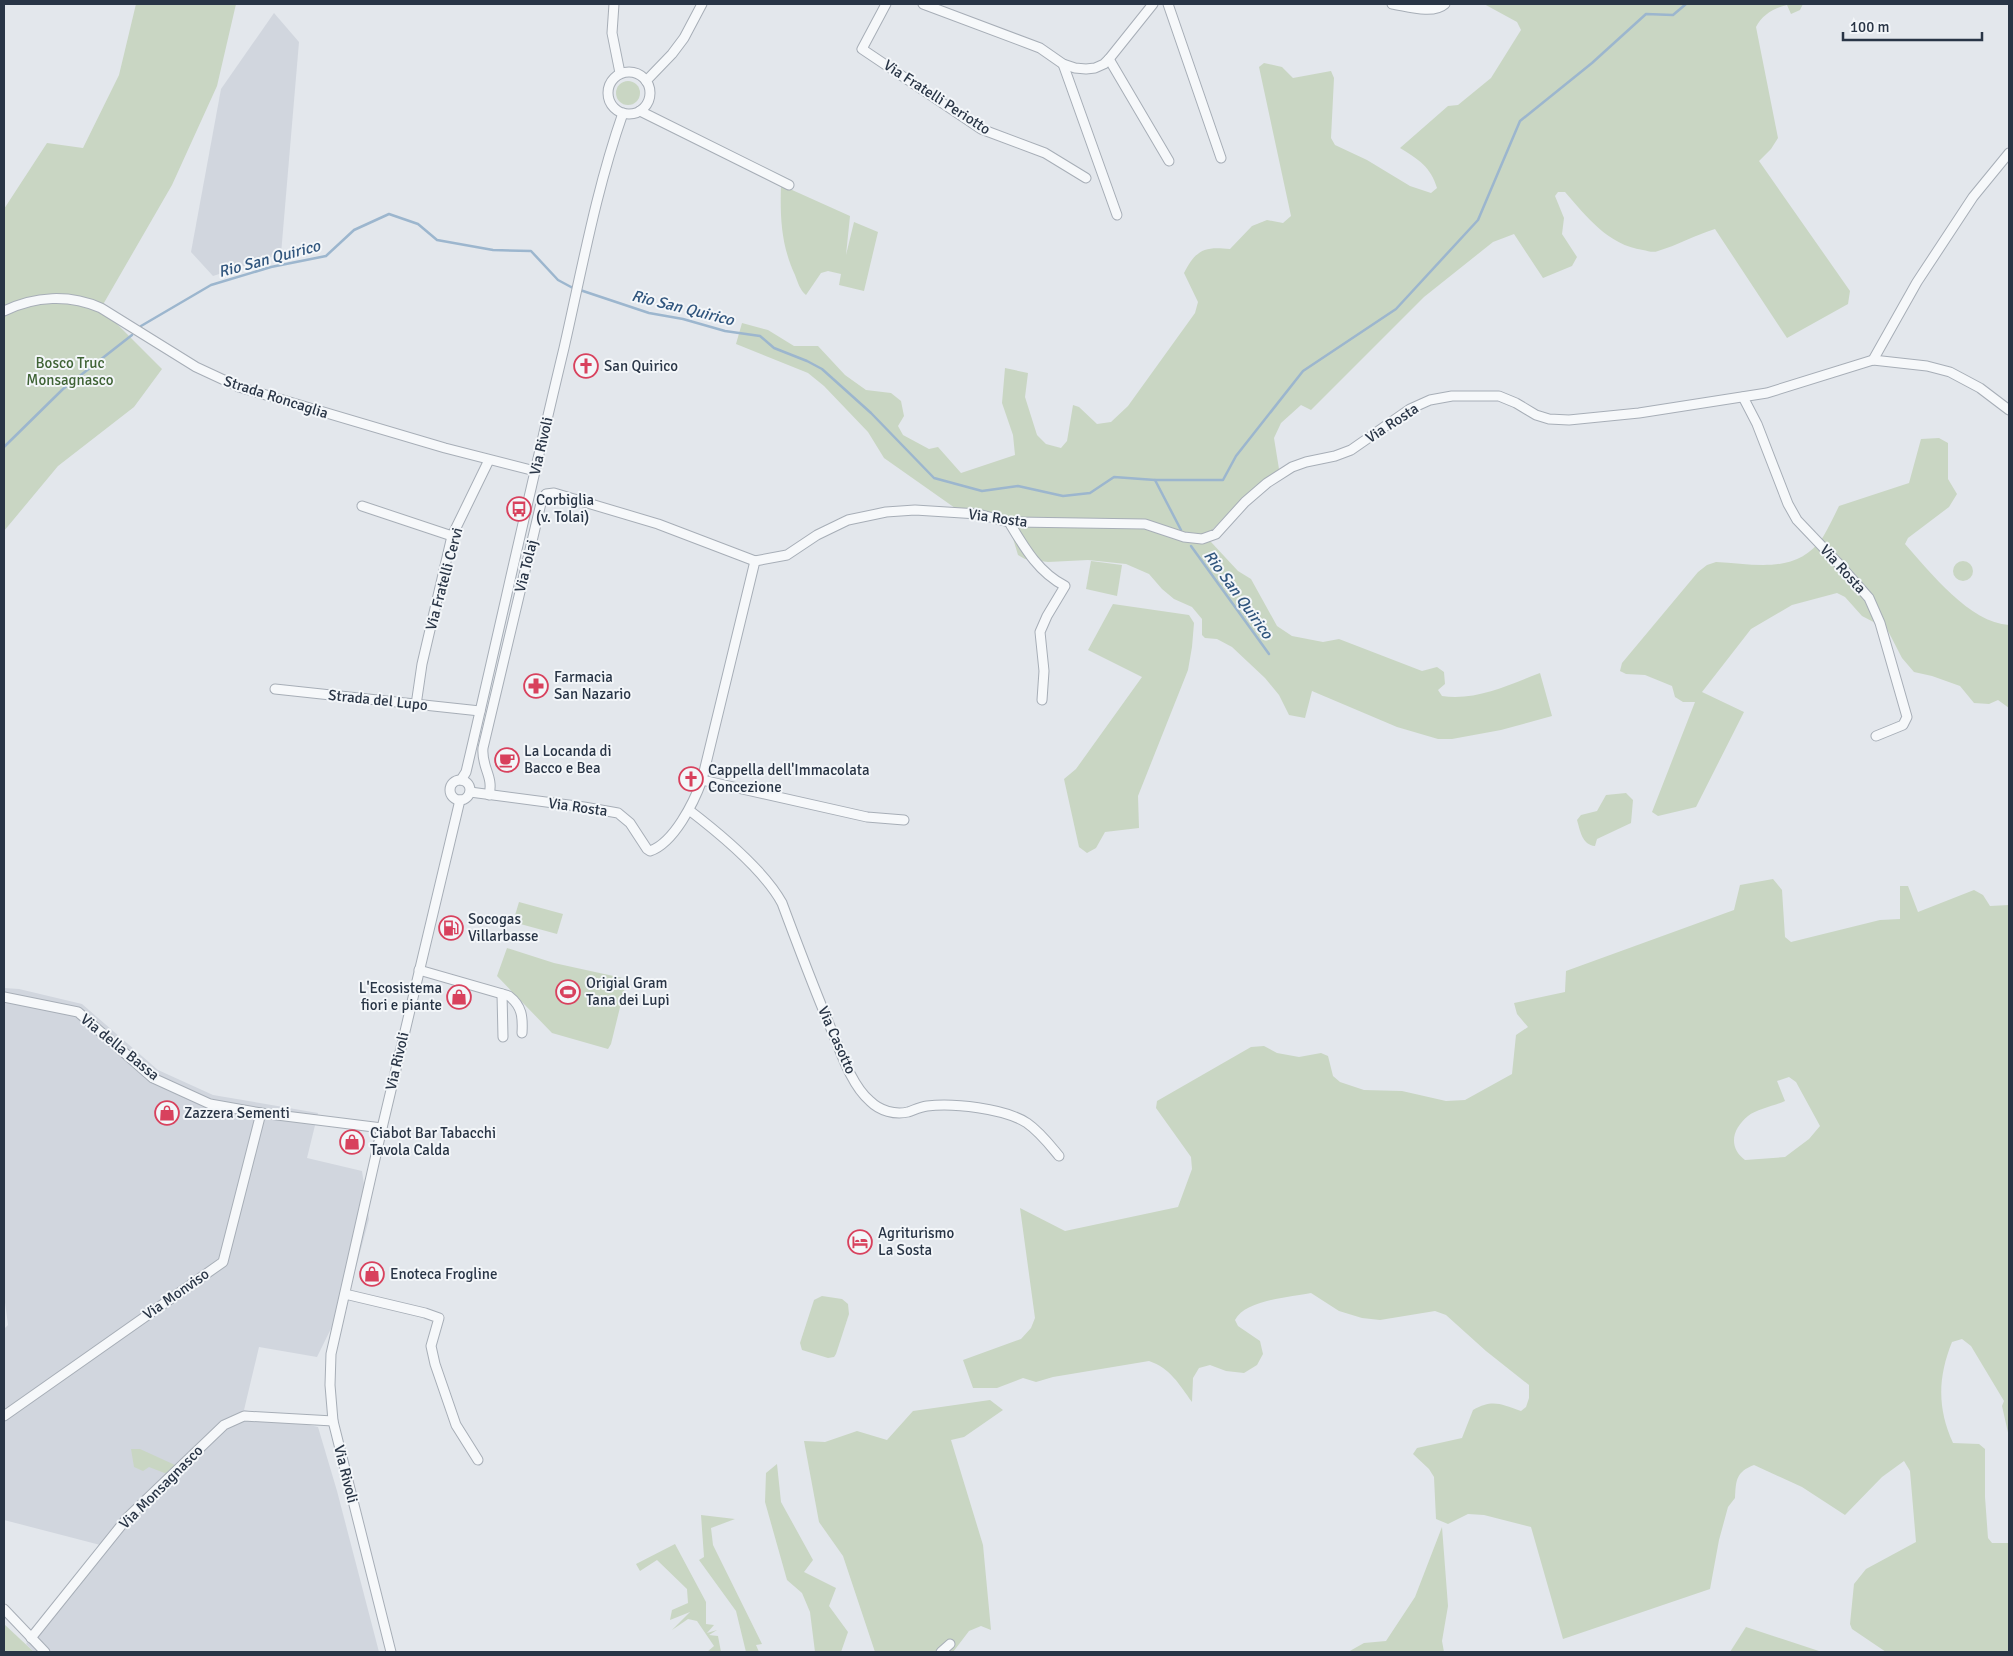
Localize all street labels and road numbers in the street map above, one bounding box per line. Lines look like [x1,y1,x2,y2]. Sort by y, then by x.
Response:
street label: Via Fratelli Periotto [880,56,994,138]
street label: Strada Roncaglia [222,372,330,422]
street label: Via Rosta [1362,399,1422,447]
street label: Via Rivoli [526,415,556,477]
street label: Via Rosta [967,505,1029,531]
street label: Via Fratelli Cervi [422,526,466,632]
street label: Via Tolaj [511,538,541,594]
street label: Via Rosta [1816,541,1870,597]
street label: Strada del Lupo [327,686,429,714]
street label: Via Rosta [547,794,609,820]
street label: Via Casotto [814,1003,860,1077]
street label: Via della Bassa [77,1010,163,1084]
street label: Via Rivoli [382,1030,412,1092]
street label: Via Monviso [139,1265,213,1323]
street label: Via Monsagnasco [115,1441,207,1533]
street label: Via Rivoli [330,1443,362,1505]

